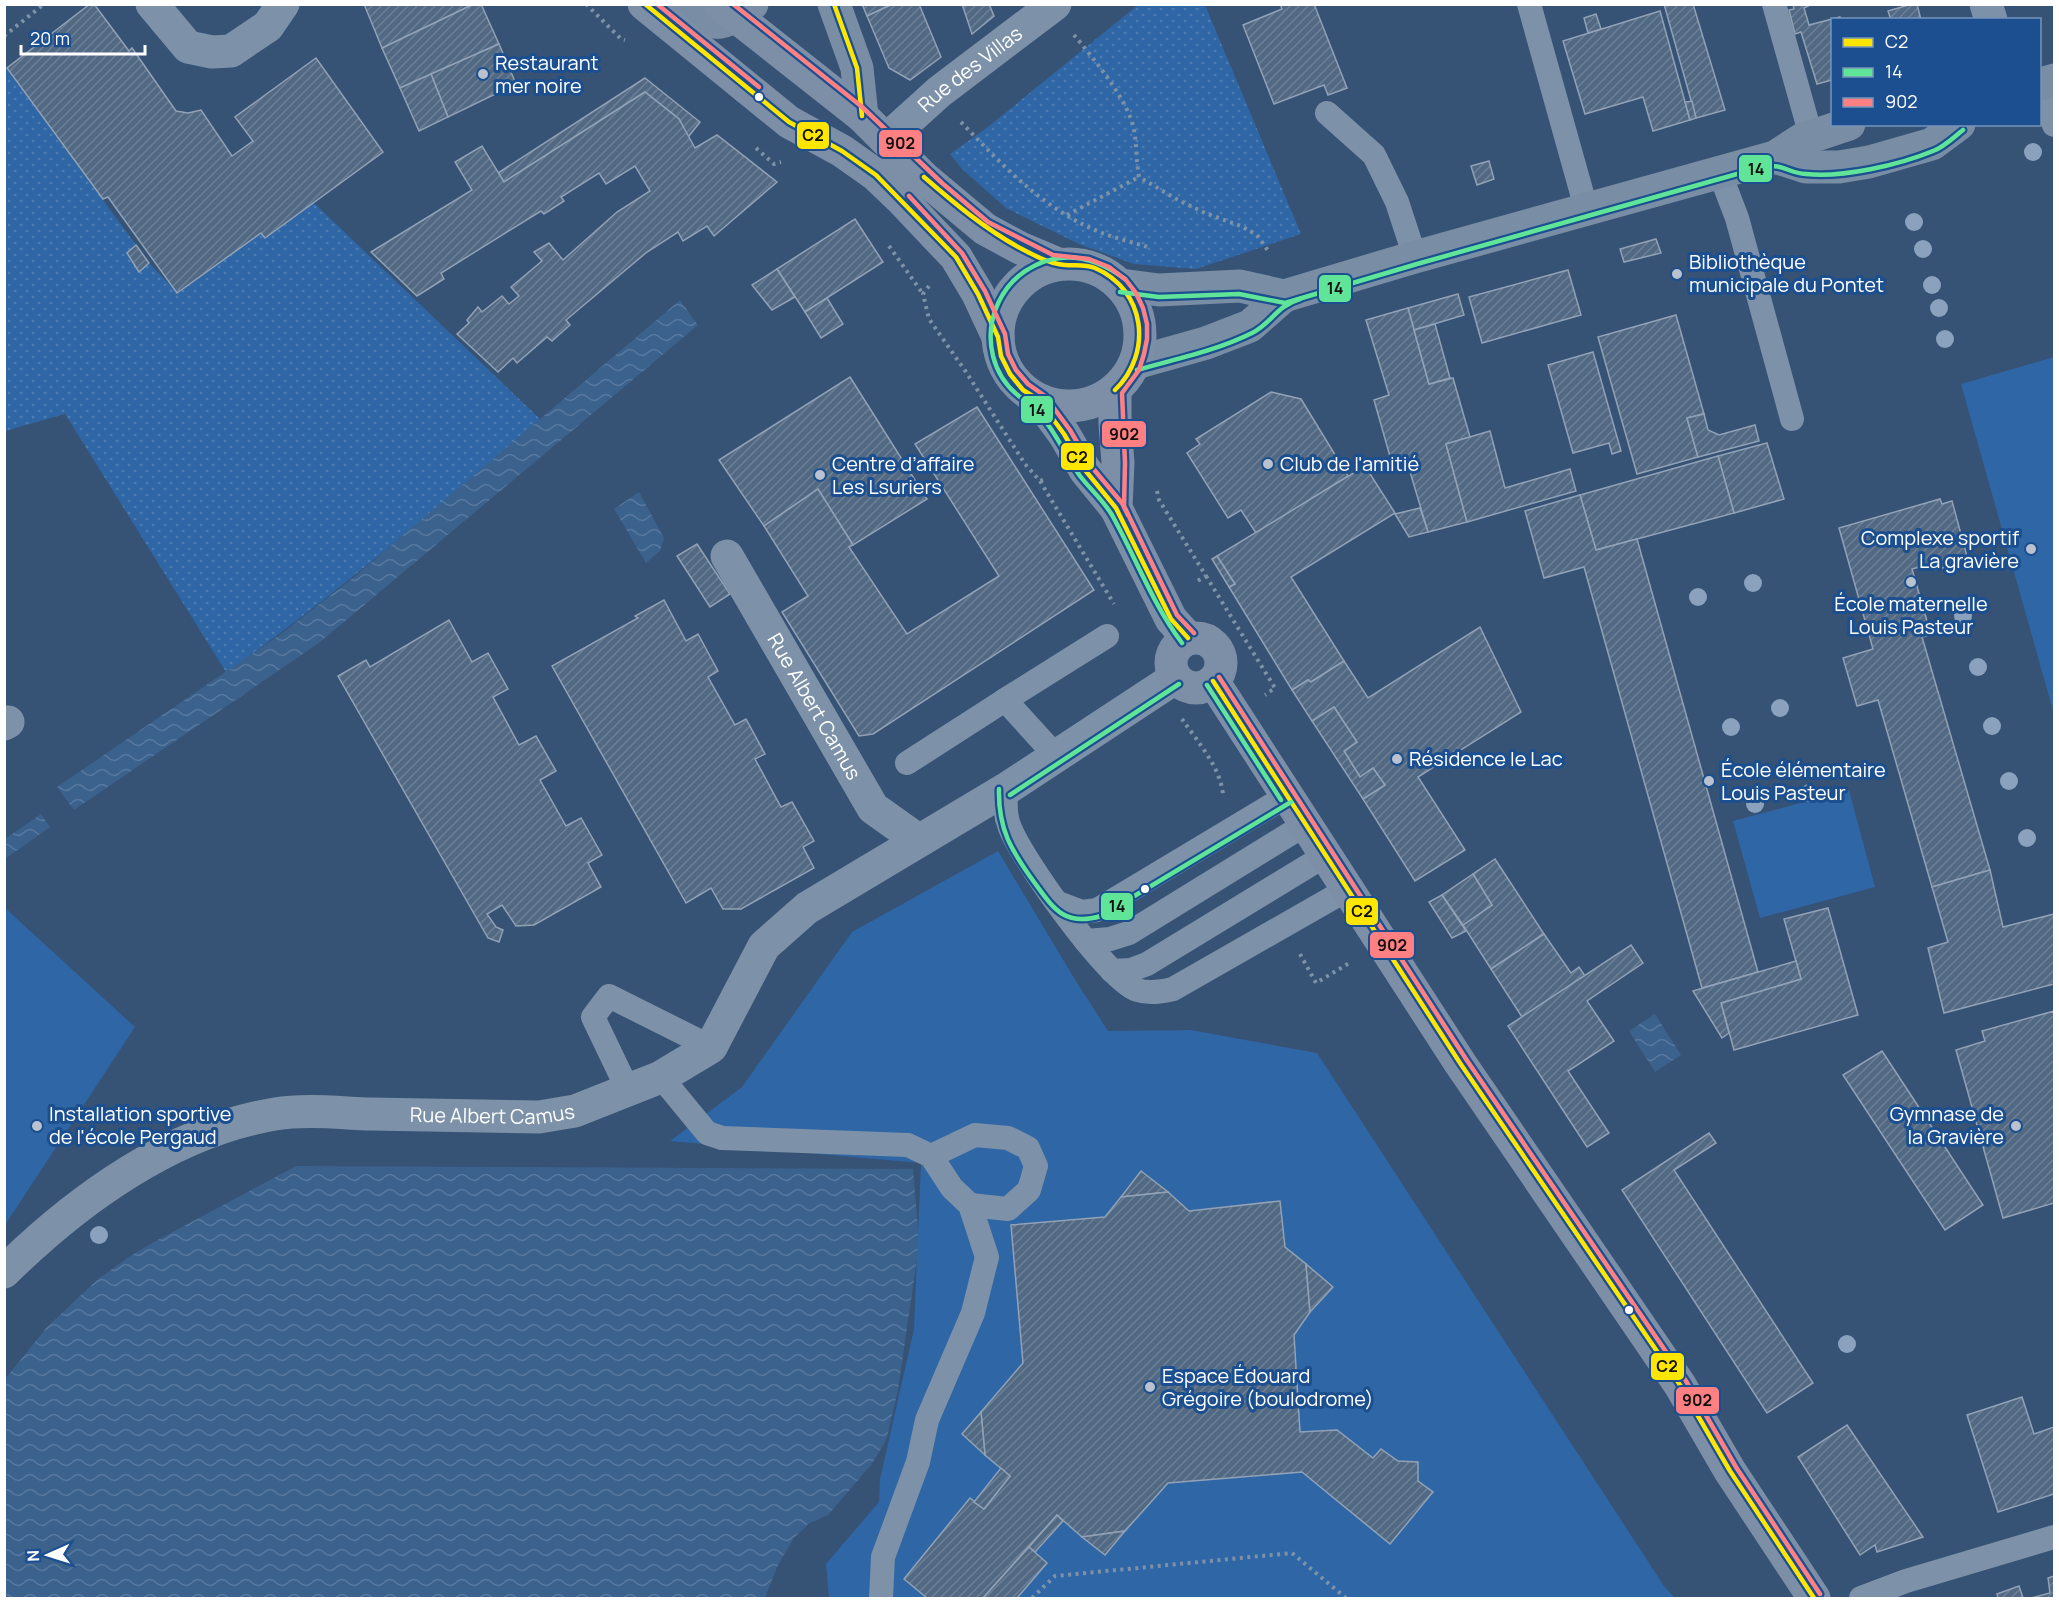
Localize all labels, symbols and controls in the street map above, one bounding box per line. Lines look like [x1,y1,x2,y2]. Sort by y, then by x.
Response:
scale bar [21,18,146,56]
legend [1831,18,2041,126]
street label: Rue des Villas [912,20,1028,118]
text: 20 m [30,26,70,50]
text: C2 [1885,29,1908,53]
place label: Restaurant mer noire [495,49,599,99]
text: 14 [1885,59,1903,83]
marker: Restaurant mer noire [476,67,490,81]
text: 902 [1885,89,1917,113]
unlabelled marker [753,91,765,103]
line badge: C2 [796,121,830,150]
text: C2 [802,124,824,146]
line badge: 902 [878,129,923,158]
text: 902 [885,132,915,154]
line badge: 14 [1738,154,1773,183]
text: 14 [1748,158,1764,180]
place label: Bibliothèque municipale du Pontet [1689,248,1884,298]
marker: Bibliothèque municipale du Pontet [1670,267,1684,281]
line badge: 14 [1318,274,1352,303]
text: 14 [1327,277,1343,299]
line badge: 14 [1020,395,1054,424]
text: 14 [1029,399,1045,421]
line badge: 902 [1101,420,1147,448]
text: 902 [1109,423,1139,445]
line badge: C2 [1060,442,1095,471]
text: C2 [1066,446,1088,468]
place label: Centre d’affaire Les Lsuriers [832,450,975,500]
place label: Club de l'amitié [1280,450,1419,477]
marker: Club de l'amitié [1261,457,1275,471]
marker: Centre d’affaire Les Lsuriers [813,468,827,482]
place label: Complexe sportif La gravière [1861,524,2019,574]
marker: Complexe sportif La gravière [2024,542,2038,556]
marker: École maternelle Louis Pasteur [1904,575,1918,589]
place label: École maternelle Louis Pasteur [1834,590,1988,640]
street label: Rue Albert Camus [762,628,868,785]
place label: Résidence le Lac [1409,745,1563,772]
marker: Résidence le Lac [1390,752,1404,766]
place label: École élémentaire Louis Pasteur [1721,756,1886,806]
marker: École élémentaire Louis Pasteur [1702,774,1716,788]
unlabelled marker [1139,883,1151,895]
line badge: 14 [1100,892,1134,921]
text: 14 [1109,895,1125,917]
line badge: C2 [1345,897,1379,926]
text: C2 [1351,900,1373,922]
line badge: 902 [1369,931,1415,959]
text: 902 [1377,934,1407,956]
street label: Rue Albert Camus [410,1097,577,1130]
place label: Installation sportive de l'école Pergaud [49,1100,232,1150]
place label: Gymnase de la Gravière [1890,1100,2004,1150]
marker: Installation sportive de l'école Pergaud [30,1119,44,1133]
marker: Gymnase de la Gravière [2009,1119,2023,1133]
unlabelled marker [1623,1304,1635,1316]
line badge: C2 [1650,1352,1685,1381]
text: C2 [1656,1355,1678,1377]
place label: Espace Édouard Grégoire (boulodrome) [1162,1362,1374,1412]
marker: Espace Édouard Grégoire (boulodrome) [1143,1380,1157,1394]
line badge: 902 [1675,1386,1720,1415]
text: 902 [1682,1389,1712,1411]
north arrow [18,1525,78,1585]
text: N [22,1549,44,1562]

